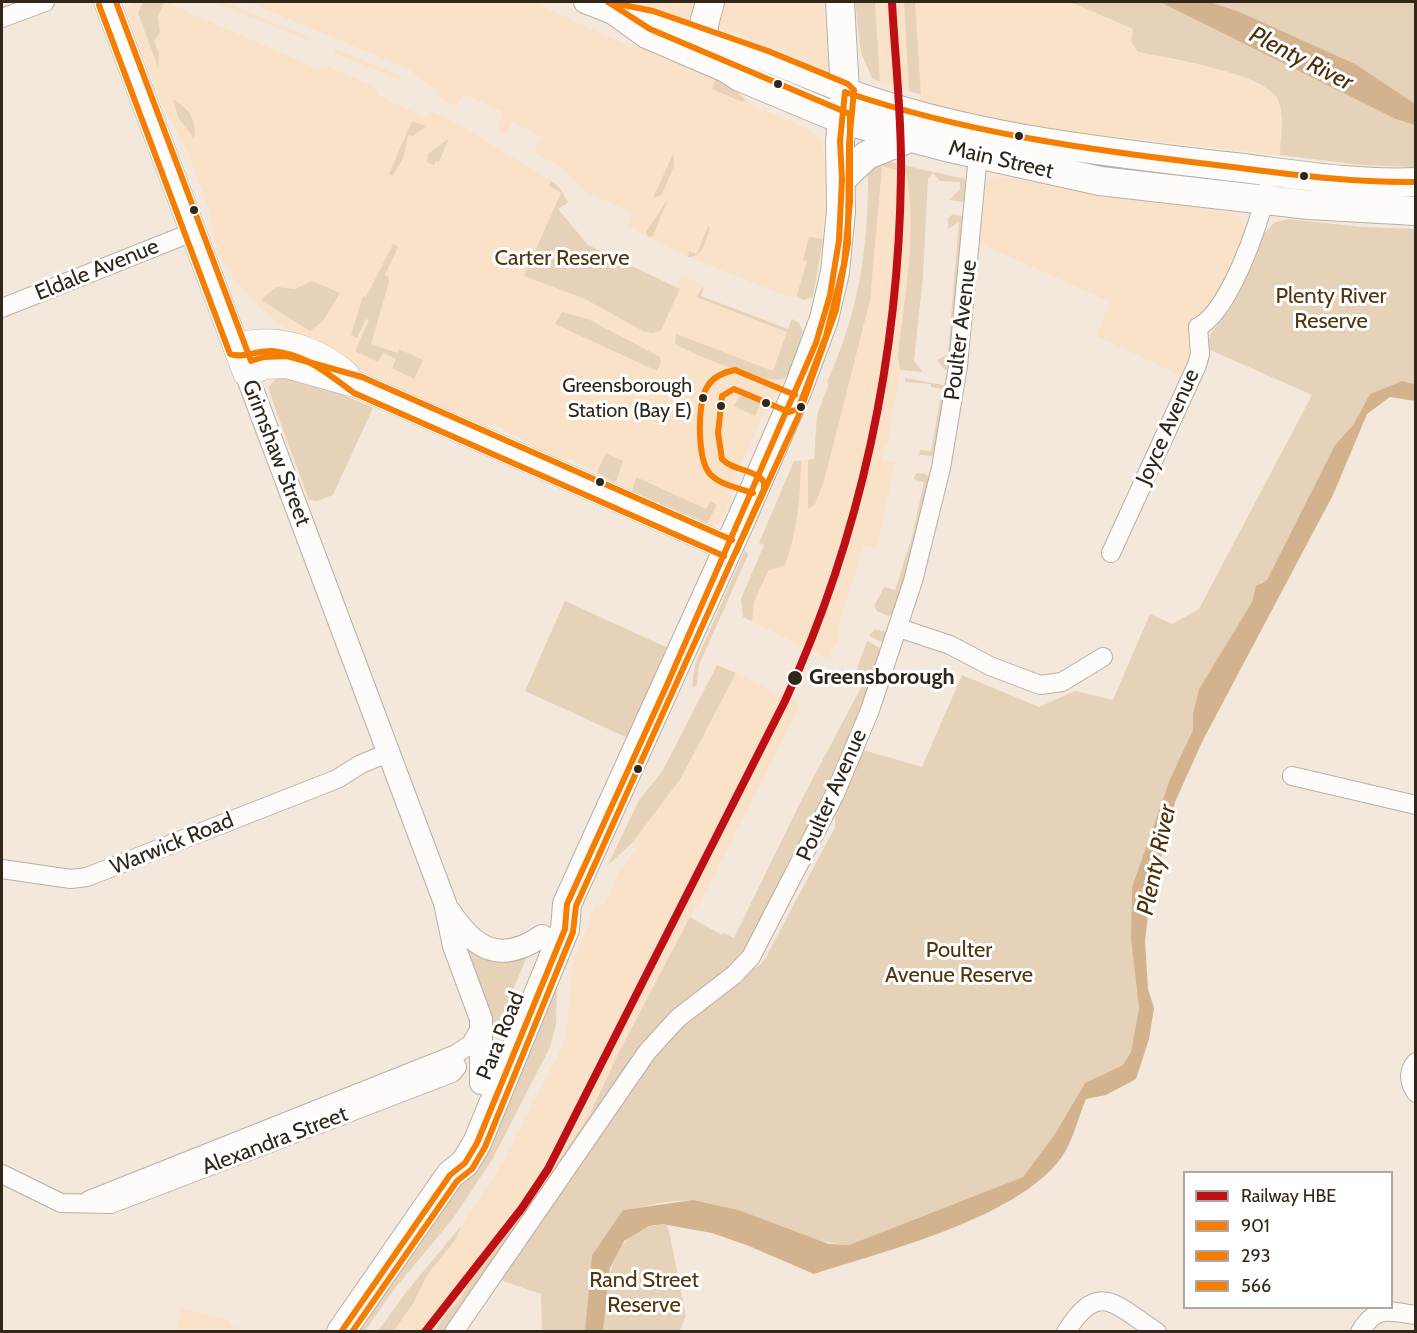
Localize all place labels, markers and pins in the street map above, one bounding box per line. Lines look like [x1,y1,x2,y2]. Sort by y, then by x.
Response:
unlabelled marker [772,78,784,90]
unlabelled marker [1013,130,1025,142]
unlabelled marker [1298,170,1310,182]
unlabelled marker [188,204,200,216]
place label: Greensborough Station (Bay E) [562,374,692,421]
marker: Greensborough Station (Bay E) [697,392,709,404]
unlabelled marker [760,397,772,409]
unlabelled marker [715,400,727,412]
unlabelled marker [795,401,807,413]
unlabelled marker [594,476,606,488]
place label: Greensborough [809,665,955,691]
marker: Greensborough [786,669,804,687]
unlabelled marker [632,763,644,775]

